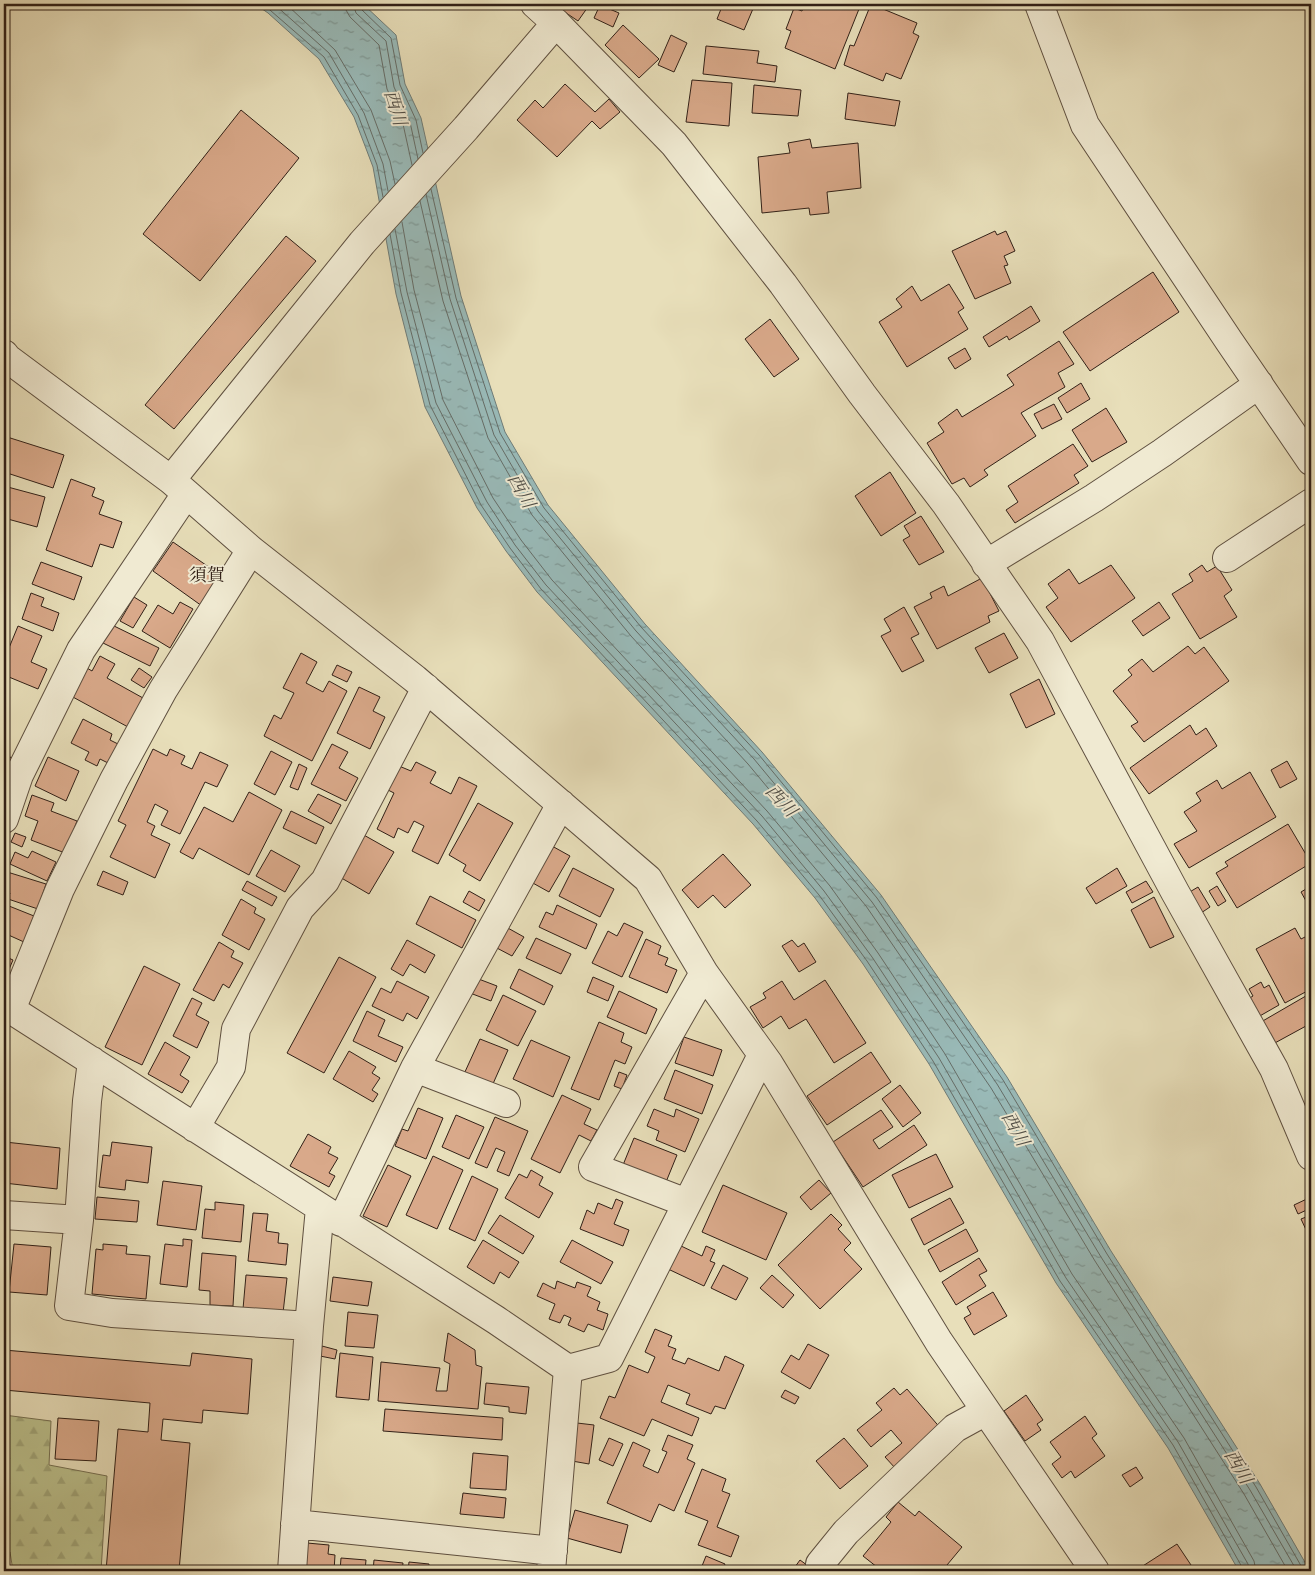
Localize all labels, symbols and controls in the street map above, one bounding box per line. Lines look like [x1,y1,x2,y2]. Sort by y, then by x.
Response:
water label: 西川 [379,87,412,130]
water label: 西川 [502,470,541,514]
district label: 須賀 [189,564,225,587]
water label: 西川 [760,780,803,823]
water label: 西川 [996,1108,1035,1152]
water label: 西川 [1219,1446,1258,1490]

